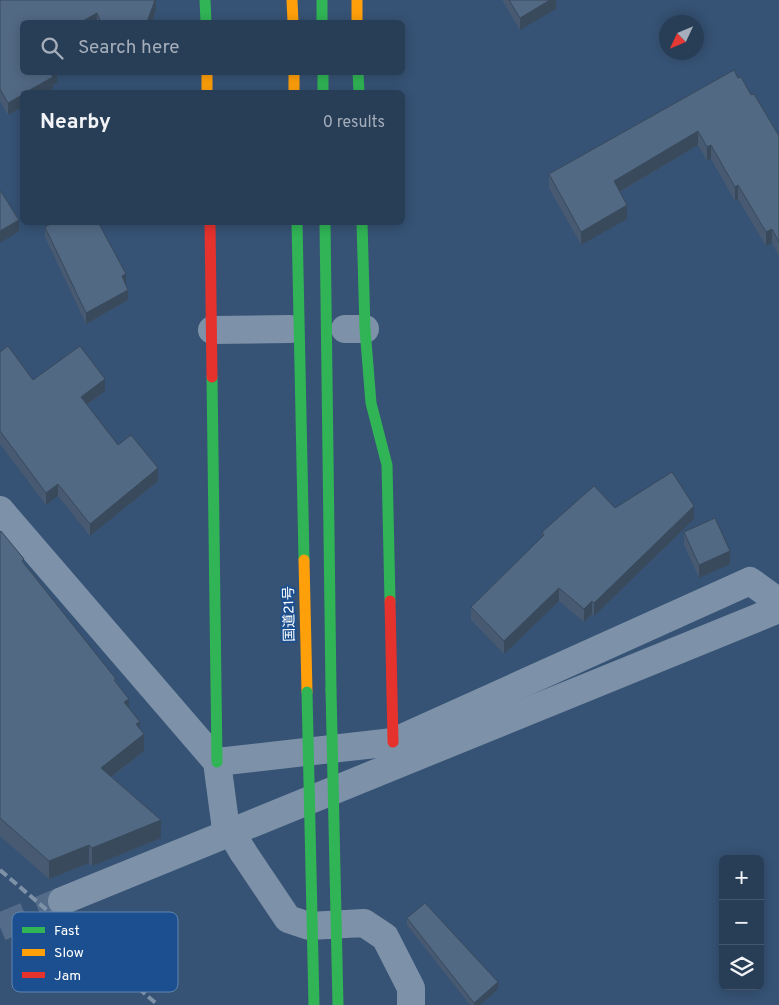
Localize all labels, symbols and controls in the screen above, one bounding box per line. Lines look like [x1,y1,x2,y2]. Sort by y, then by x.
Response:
north arrow [659,15,704,60]
search box [20,20,405,75]
icon: search [38,34,66,62]
text: Search here [78,36,180,60]
text: Nearby [40,109,111,136]
text: 0 results [323,113,385,133]
street label: 国道21号 [281,586,299,642]
map controls [719,855,764,990]
button: + [719,855,764,900]
button: − [719,900,764,945]
legend [12,912,178,992]
text: Fast [54,923,80,940]
text: Slow [54,945,84,962]
button: layers [719,945,764,990]
text: Jam [54,968,81,985]

